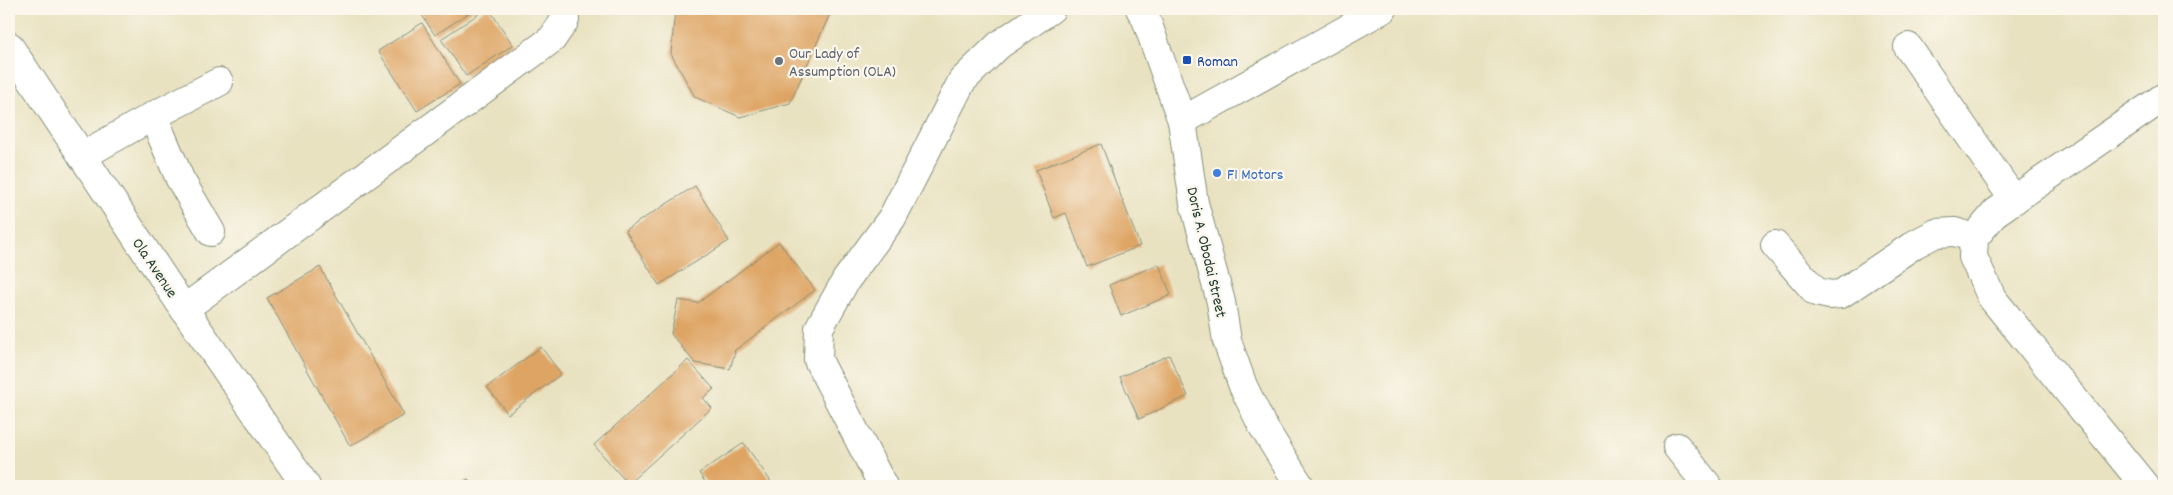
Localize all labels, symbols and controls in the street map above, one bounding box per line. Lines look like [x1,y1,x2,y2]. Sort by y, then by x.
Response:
place label: Our Lady of Assumption (OLA) [789,43,896,84]
place label: Roman [1197,51,1238,74]
marker: Roman [1181,54,1193,66]
marker: Our Lady of Assumption (OLA) [773,55,785,67]
place label: F1 Motors [1227,164,1284,187]
marker: F1 Motors [1211,167,1223,179]
street label: Doris A. Obodai Street [1179,185,1232,320]
street label: Ola Avenue [125,234,182,303]

